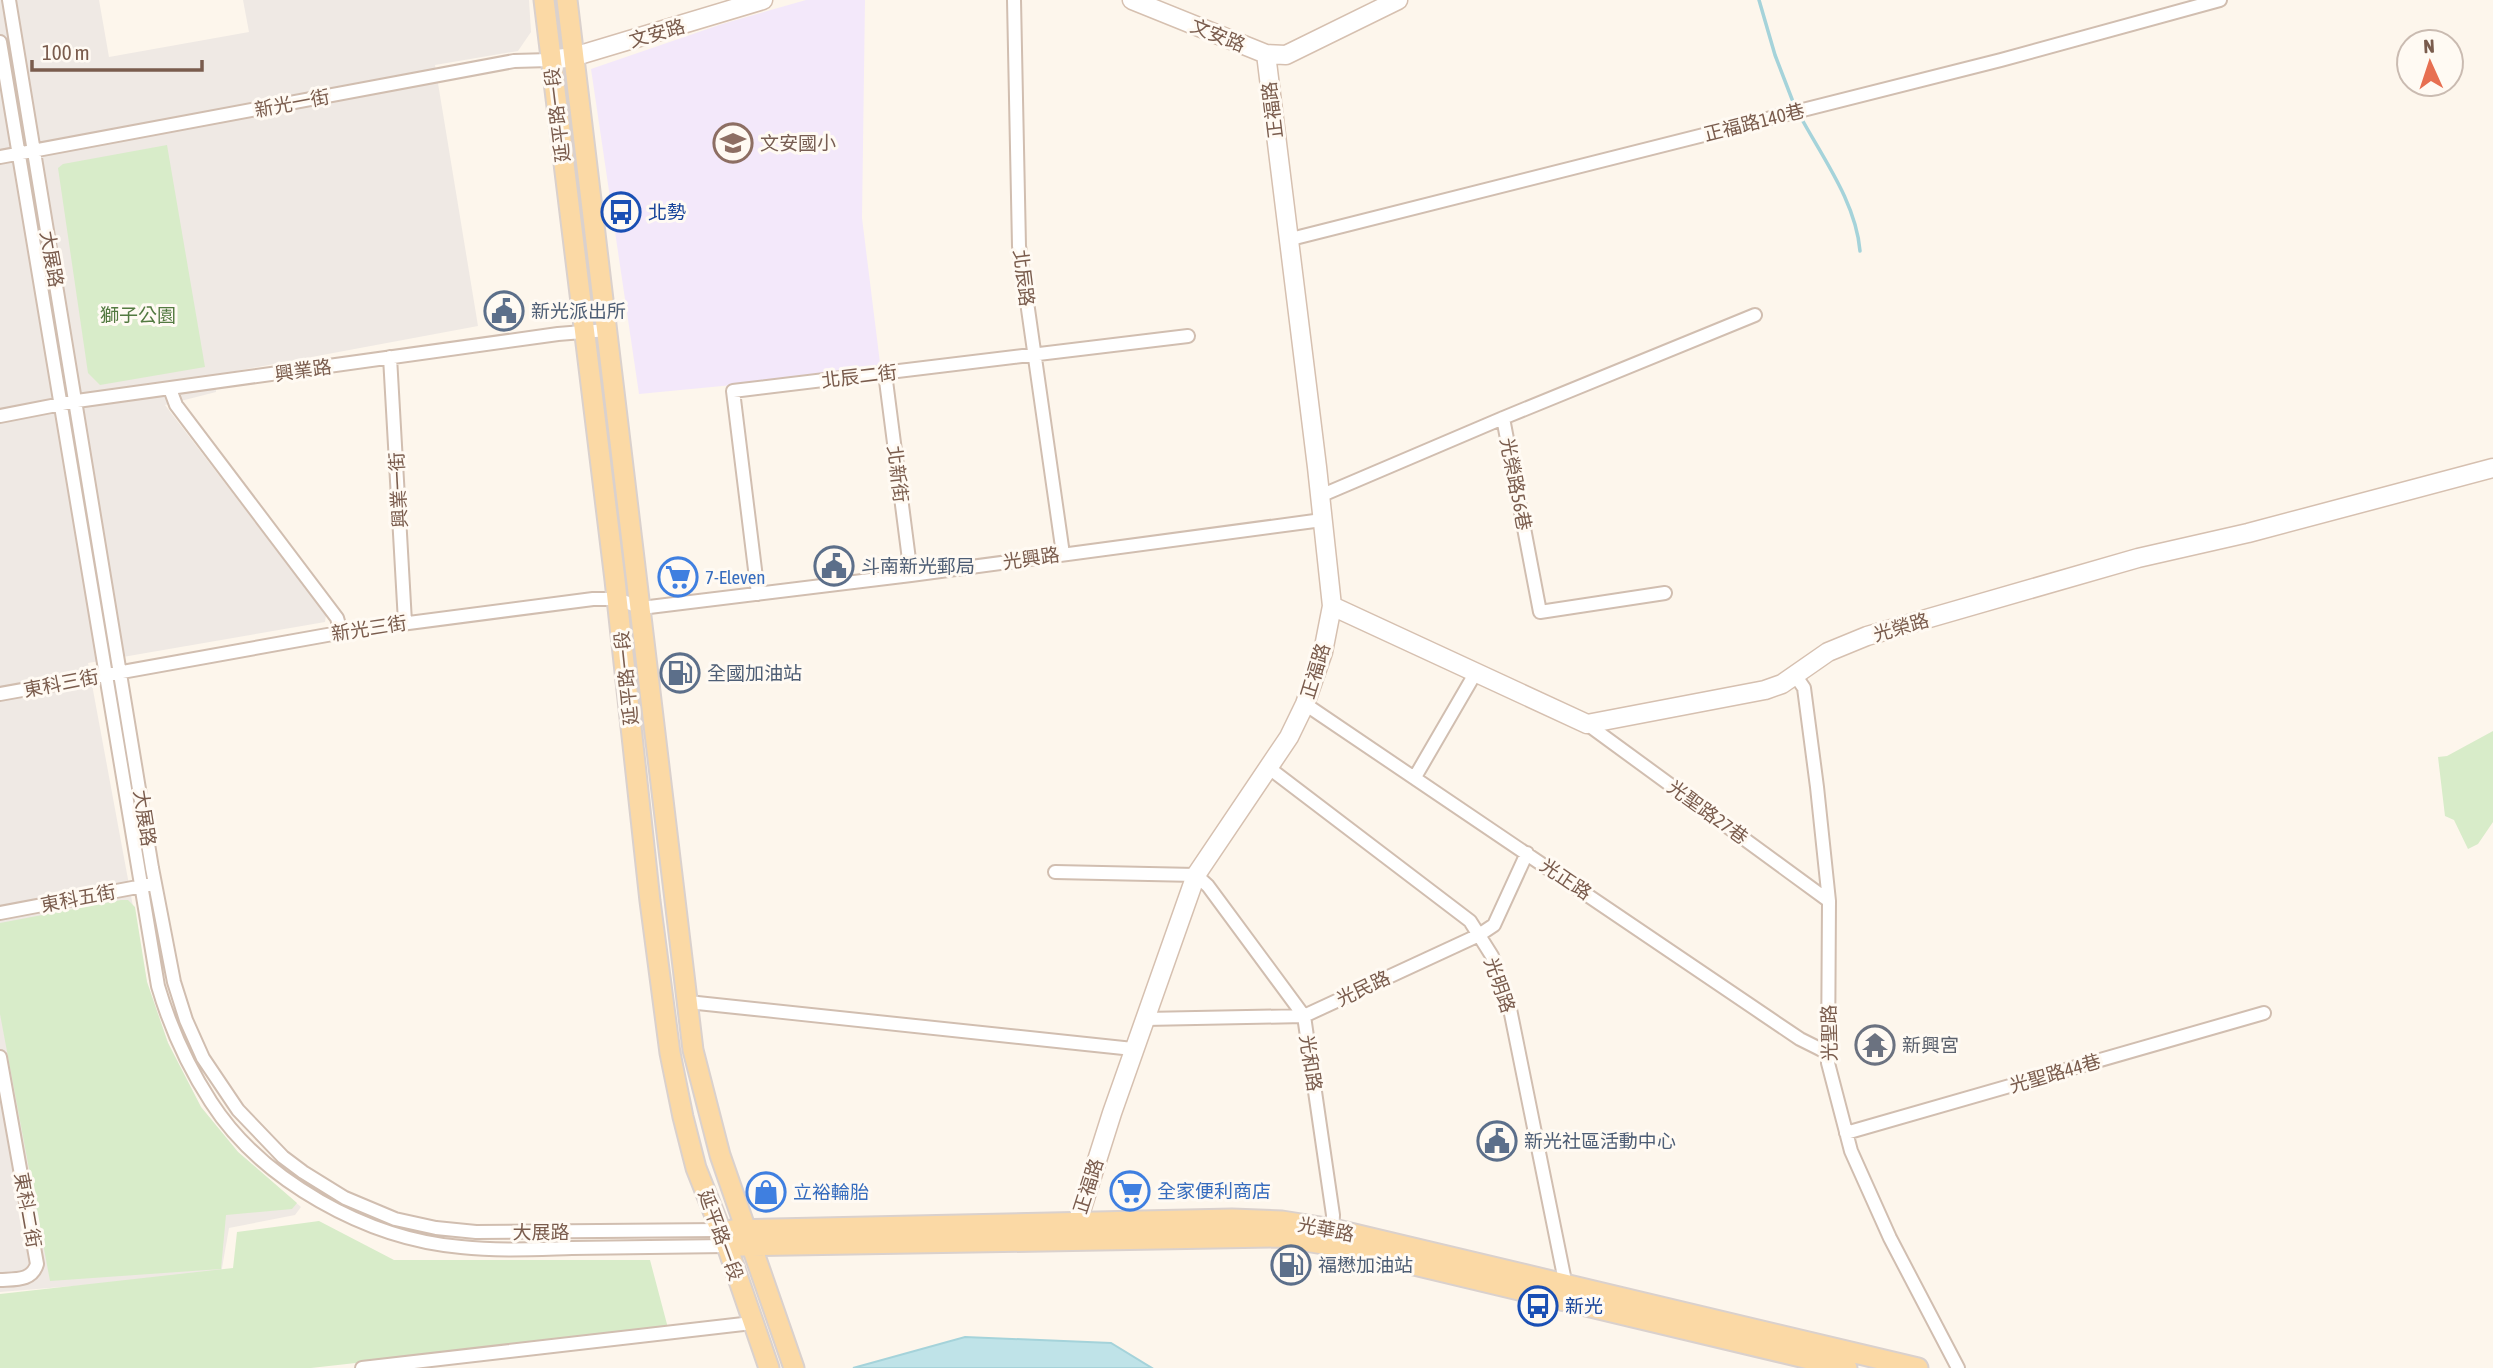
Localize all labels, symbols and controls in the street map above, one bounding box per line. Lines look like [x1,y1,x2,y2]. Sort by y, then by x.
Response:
street label: 文安路 [1187,14,1249,56]
street label: 文安路 [627,15,687,51]
scale bar [32,28,201,72]
north arrow [2395,28,2465,98]
text: N [2423,35,2435,57]
text: 100 m [42,40,90,64]
street label: 延平路一段 [540,67,574,163]
street label: 正福路 [1258,80,1286,140]
street label: 新光一街 [253,85,331,121]
street label: 正福路140巷 [1701,99,1807,145]
school or university icon: 文安國小 [712,122,754,164]
place label: 文安國小 [760,132,836,154]
bus stop icon: 北勢 [600,191,642,233]
place label: 北勢 [648,201,686,223]
street label: 大展路 [36,229,68,289]
street label: 北辰路 [1010,248,1038,308]
public building icon: 新光派出所 [483,290,525,332]
place label: 新光派出所 [531,300,626,322]
park label: 獅子公園 [100,304,176,326]
street label: 興業路 [273,355,333,385]
street label: 北辰二街 [820,360,898,392]
street label: 光榮路56巷 [1496,436,1536,532]
street label: 北新街 [884,444,912,504]
street label: 興業一街 [385,451,411,529]
street label: 光興路 [1001,543,1061,573]
public building icon: 斗南新光郵局 [813,545,855,587]
place label: 斗南新光郵局 [861,555,975,577]
supermarket icon: 7-Eleven [657,556,699,598]
place label: 7-Eleven [705,566,766,588]
street label: 光榮路 [1871,609,1931,645]
street label: 新光三街 [330,611,408,645]
street label: 延平路一段 [610,630,642,726]
street label: 正福路 [1296,641,1334,701]
fuel station icon: 全國加油站 [659,652,701,694]
place label: 全國加油站 [707,662,802,684]
street label: 東科三街 [22,665,100,701]
street label: 光聖路27巷 [1664,776,1752,848]
street label: 大展路 [130,788,160,848]
street label: 光正路 [1536,854,1596,904]
street label: 東科五街 [39,880,117,916]
street label: 光明路 [1480,954,1520,1016]
street label: 光民路 [1333,966,1393,1010]
street label: 光聖路 [1818,1004,1840,1062]
temple icon: 新興宮 [1854,1024,1896,1066]
street label: 光和路 [1296,1033,1326,1093]
place label: 新興宮 [1902,1034,1959,1056]
street label: 光聖路44巷 [2007,1049,2103,1097]
public building icon: 新光社區活動中心 [1476,1120,1518,1162]
place label: 新光社區活動中心 [1524,1130,1676,1152]
street label: 正福路 [1069,1155,1107,1217]
supermarket icon: 全家便利商店 [1109,1170,1151,1212]
street label: 東科二街 [11,1171,45,1249]
shop icon: 立裕輪胎 [745,1171,787,1213]
place label: 全家便利商店 [1157,1180,1271,1202]
place label: 立裕輪胎 [793,1181,869,1203]
street label: 延平路一段 [694,1187,748,1283]
street label: 光華路 [1296,1213,1356,1245]
street label: 大展路 [512,1221,570,1243]
fuel station icon: 福懋加油站 [1270,1244,1312,1286]
place label: 福懋加油站 [1318,1254,1413,1276]
bus stop icon: 新光 [1517,1285,1559,1327]
place label: 新光 [1565,1295,1603,1317]

